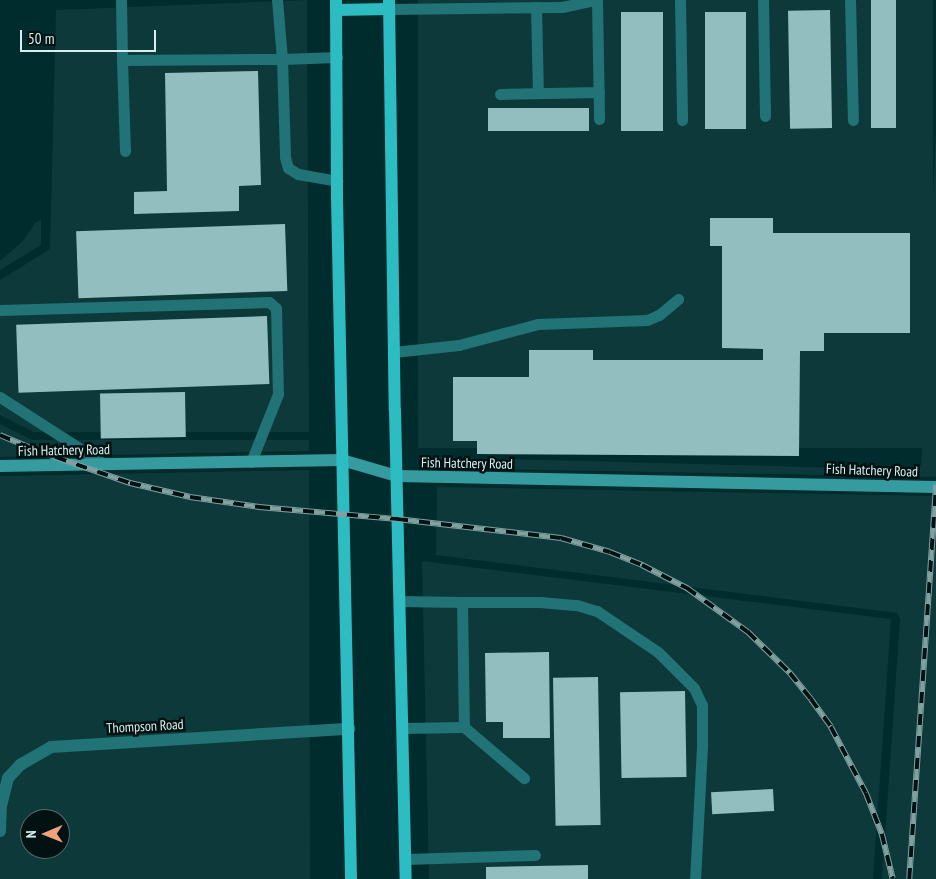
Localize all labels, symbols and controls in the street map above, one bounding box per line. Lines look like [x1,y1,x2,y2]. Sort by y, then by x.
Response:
scale bar [22,20,159,52]
text: 50 m [28,29,54,48]
street label: Fish Hatchery Road [18,441,110,459]
street label: Fish Hatchery Road [421,454,513,472]
street label: Fish Hatchery Road [826,460,918,480]
street label: Thompson Road [106,716,184,736]
north arrow [20,809,70,859]
text: N [22,830,40,838]

